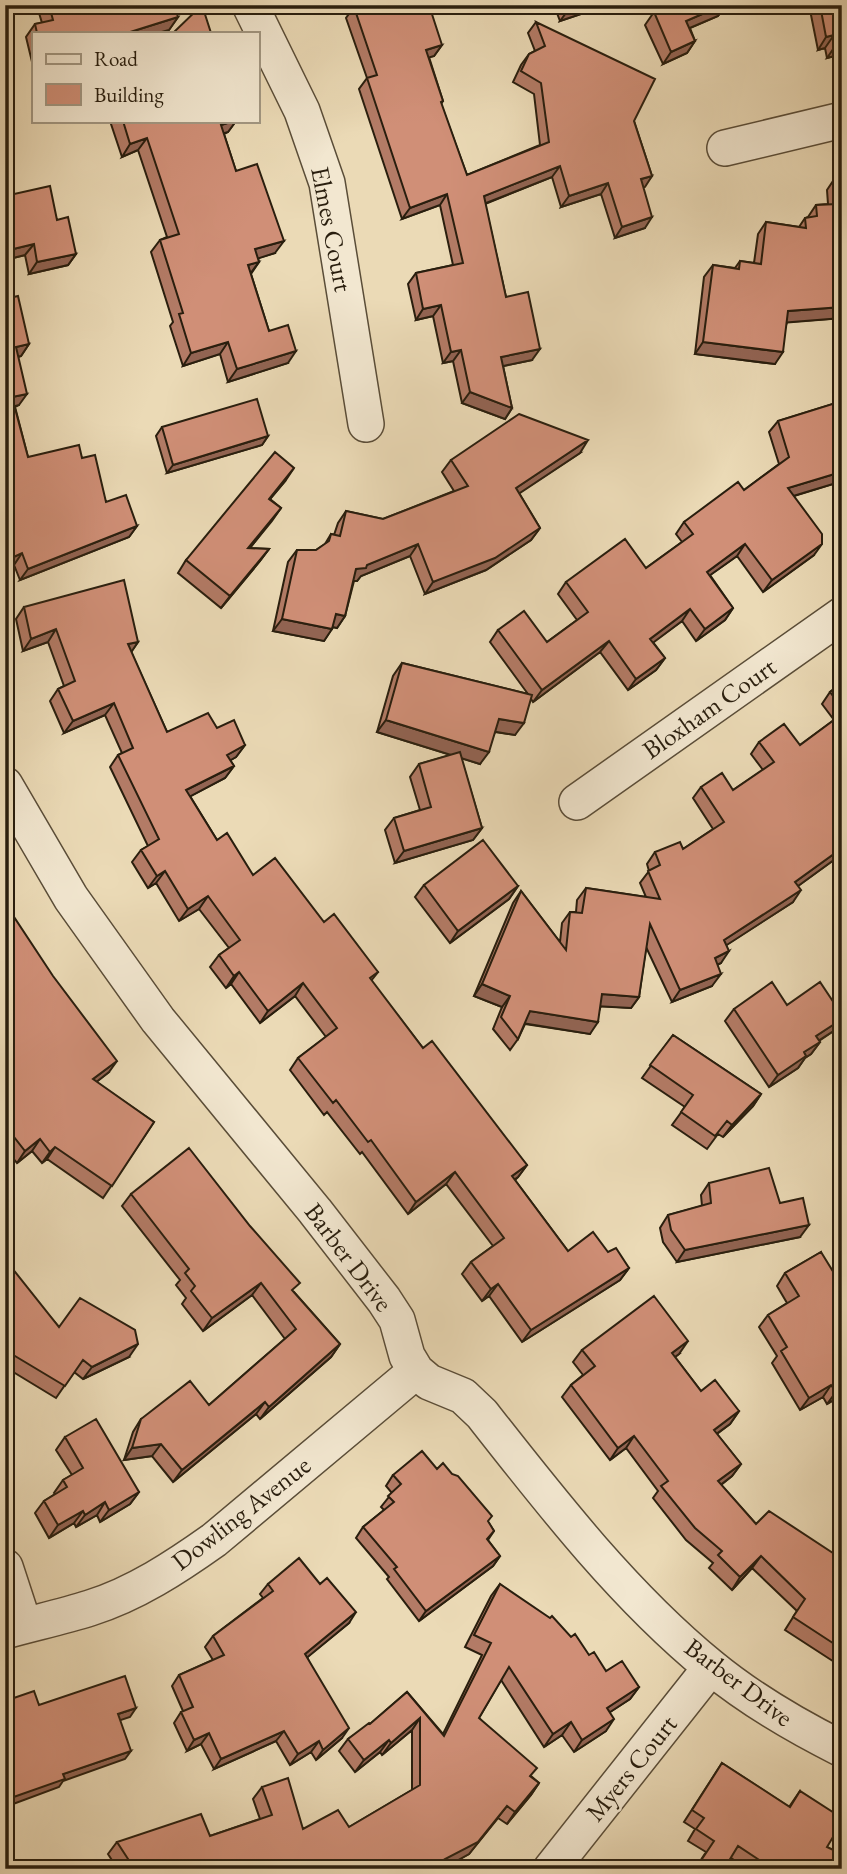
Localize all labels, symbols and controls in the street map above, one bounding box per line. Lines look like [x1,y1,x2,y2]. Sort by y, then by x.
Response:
legend [32,32,259,122]
text: Road [94,45,138,72]
text: Building [94,81,164,108]
street label: Elmes Court [303,164,361,294]
street label: Bloxham Court [635,649,783,767]
street label: Barber Drive [297,1196,401,1318]
street label: Dowling Avenue [165,1448,317,1578]
street label: Barber Drive [678,1630,800,1734]
street label: Myers Court [578,1708,684,1828]

